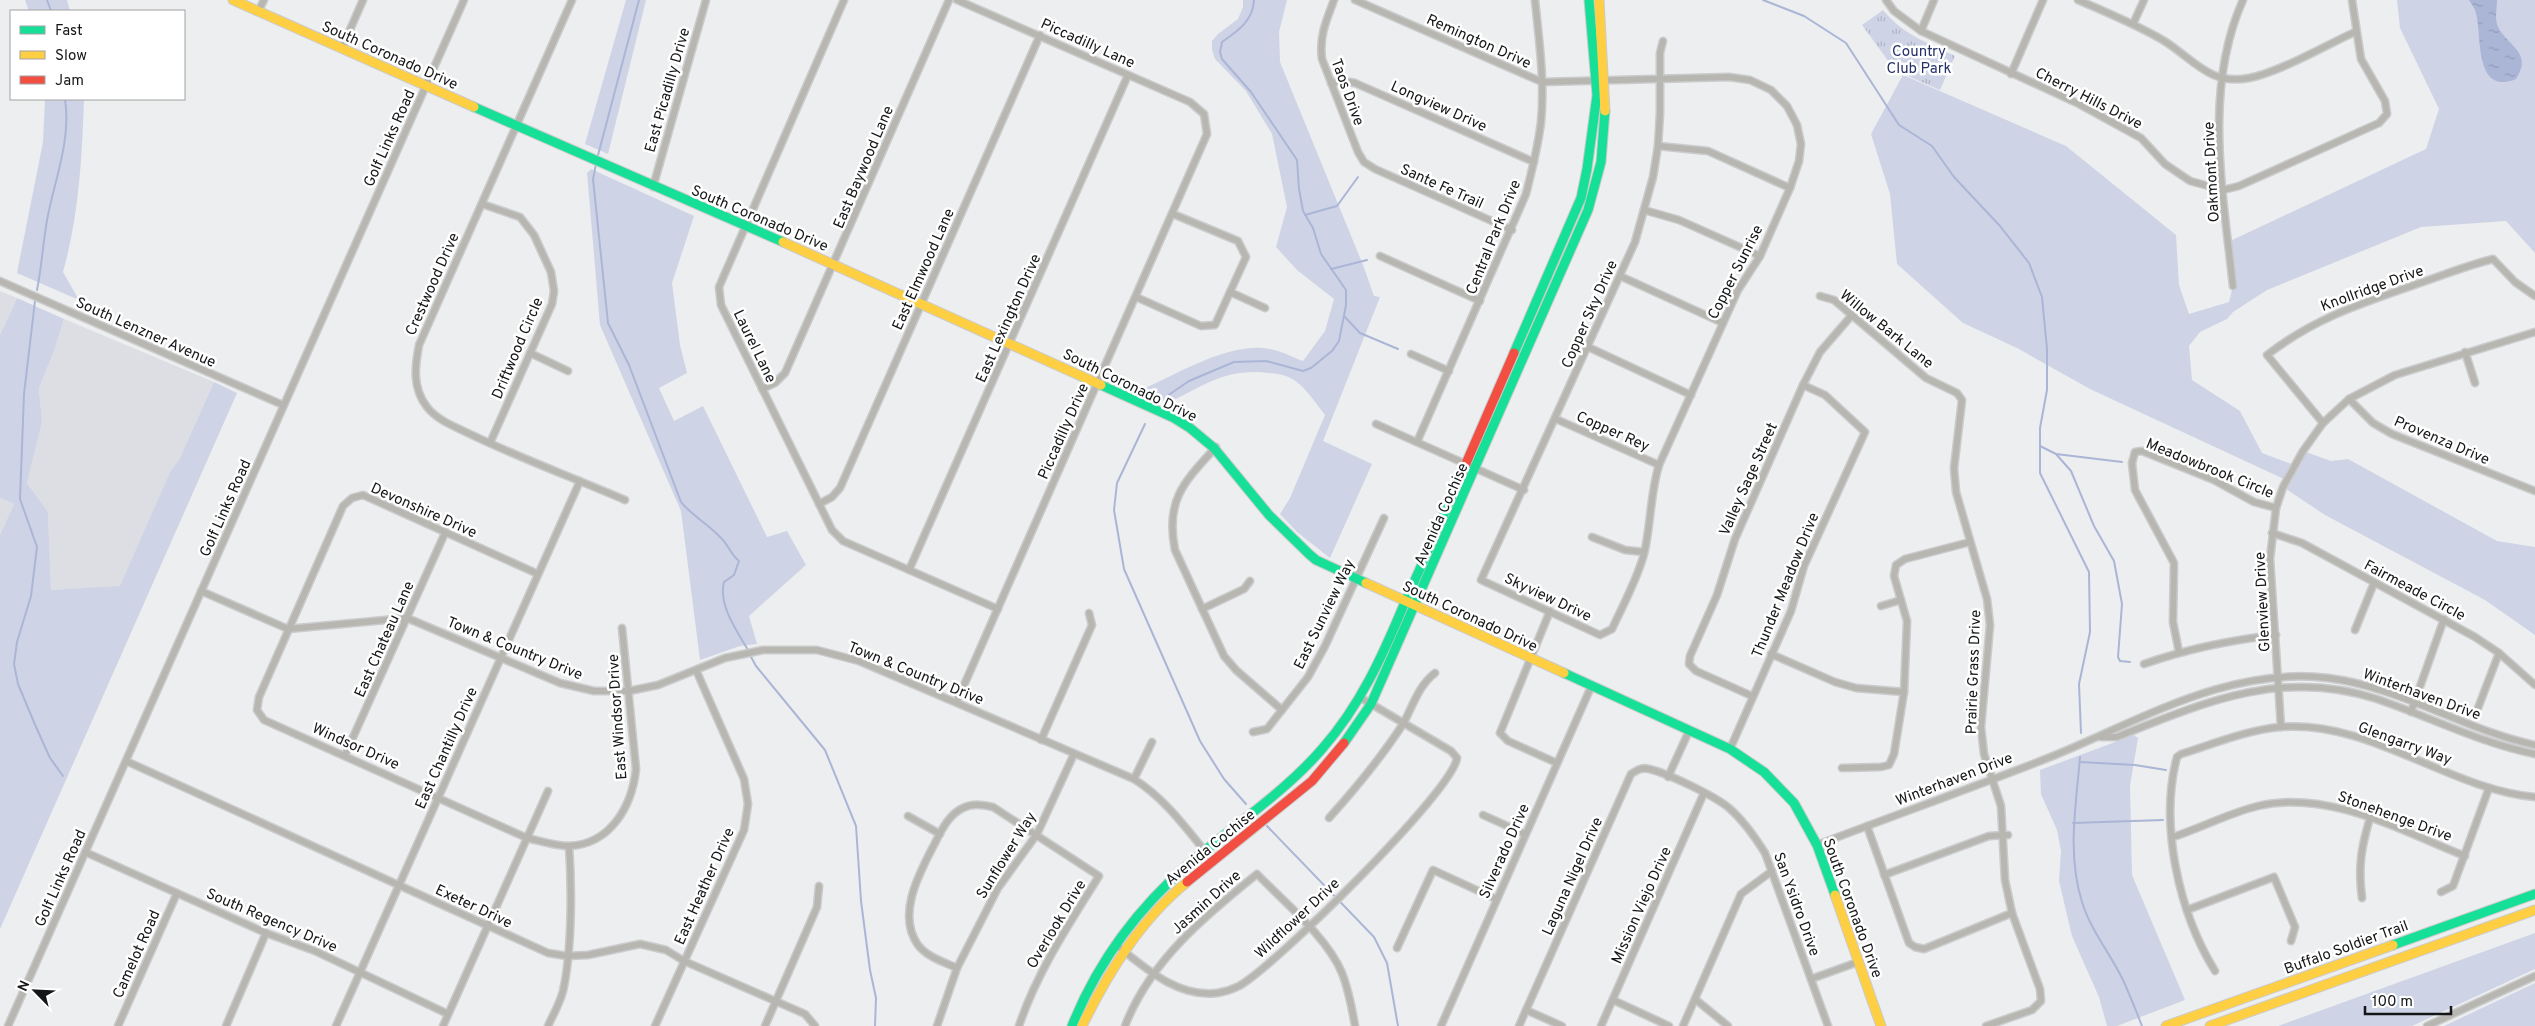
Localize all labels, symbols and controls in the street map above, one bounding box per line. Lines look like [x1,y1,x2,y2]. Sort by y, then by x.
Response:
legend [10,10,185,100]
street label: Remington Drive [1423,11,1534,74]
street label: Piccadilly Lane [1037,15,1137,74]
street label: South Coronado Drive [318,18,460,95]
text: Fast [55,22,83,41]
street label: East Picadilly Drive [642,26,695,155]
park label: Country Club Park [1887,43,1952,79]
text: Slow [55,47,87,66]
street label: Taos Drive [1326,56,1368,129]
street label: Cherry Hills Drive [2031,64,2145,135]
text: Jam [55,72,84,91]
street label: Longview Drive [1387,78,1489,137]
street label: Golf Links Road [360,87,420,190]
street label: East Baywood Lane [830,103,899,232]
street label: Oakmont Drive [2200,121,2225,223]
street label: Sante Fe Trail [1397,161,1486,214]
street label: Central Park Drive [1463,177,1526,298]
street label: South Coronado Drive [688,182,831,257]
street label: East Elmwood Lane [889,206,960,333]
street label: Copper Sunrise [1704,222,1768,323]
street label: Crestwood Drive [402,230,465,339]
street label: East Lexington Drive [972,251,1046,386]
street label: Copper Sky Drive [1558,258,1623,372]
street label: Knollridge Drive [2318,262,2427,317]
street label: Willow Bark Lane [1835,287,1937,374]
street label: South Lenzner Avenue [72,294,218,373]
street label: Driftwood Circle [488,295,548,402]
street label: Laurel Lane [728,307,780,386]
street label: South Coronado Drive [1059,346,1200,427]
street label: Piccadilly Drive [1035,380,1094,483]
street label: Copper Rey [1573,408,1652,457]
street label: Provenza Drive [2391,413,2492,470]
street label: Valley Sage Street [1716,420,1783,539]
street label: Meadowbrook Circle [2143,435,2276,504]
street label: Golf Links Road [196,457,256,560]
street label: Avenida Cochise [1411,460,1474,569]
street label: Devonshire Drive [367,479,479,543]
street label: Thunder Meadow Drive [1749,510,1824,661]
street label: Glenview Drive [2251,551,2276,652]
street label: East Sunview Way [1290,556,1360,673]
street label: Fairmeade Circle [2360,557,2468,626]
street label: Skyview Drive [1501,570,1594,627]
street label: East Chateau Lane [351,578,420,701]
street label: South Coronado Drive [1399,578,1540,657]
street label: Prairie Grass Drive [1963,609,1986,735]
street label: Town & Country Drive [444,613,585,685]
street label: Town & Country Drive [845,638,986,710]
street label: East Windsor Drive [605,653,632,780]
street label: Winterhaven Drive [2360,665,2483,726]
street label: East Chantilly Drive [412,685,483,813]
street label: Glengarry Way [2355,719,2454,770]
street label: Windsor Drive [309,720,402,775]
street label: Winterhaven Drive [1893,749,2016,811]
street label: Stonehenge Drive [2335,788,2454,847]
street label: Silverado Drive [1476,801,1535,902]
street label: Avenida Cochise [1162,806,1260,890]
street label: Sunflower Way [973,809,1042,903]
street label: Laguna Nigel Drive [1539,815,1608,939]
street label: East Heather Drive [671,825,740,948]
street label: Golf Links Road [31,827,91,930]
street label: South Coronado Drive [1817,836,1886,981]
street label: Mission Viejo Drive [1608,844,1677,967]
street label: San Ysidro Drive [1768,850,1823,959]
street label: Jasmin Drive [1168,867,1246,939]
street label: Wildflower Drive [1251,875,1345,963]
street label: Overlook Drive [1023,877,1091,973]
street label: Exeter Drive [432,881,515,933]
street label: South Regency Drive [203,885,340,958]
street label: Camelot Road [109,907,165,1002]
street label: Buffalo Soldier Trail [2282,917,2411,980]
north arrow [10,966,60,1016]
text: N [15,978,34,994]
scale bar [2365,984,2451,1016]
text: 100 m [2372,993,2413,1012]

